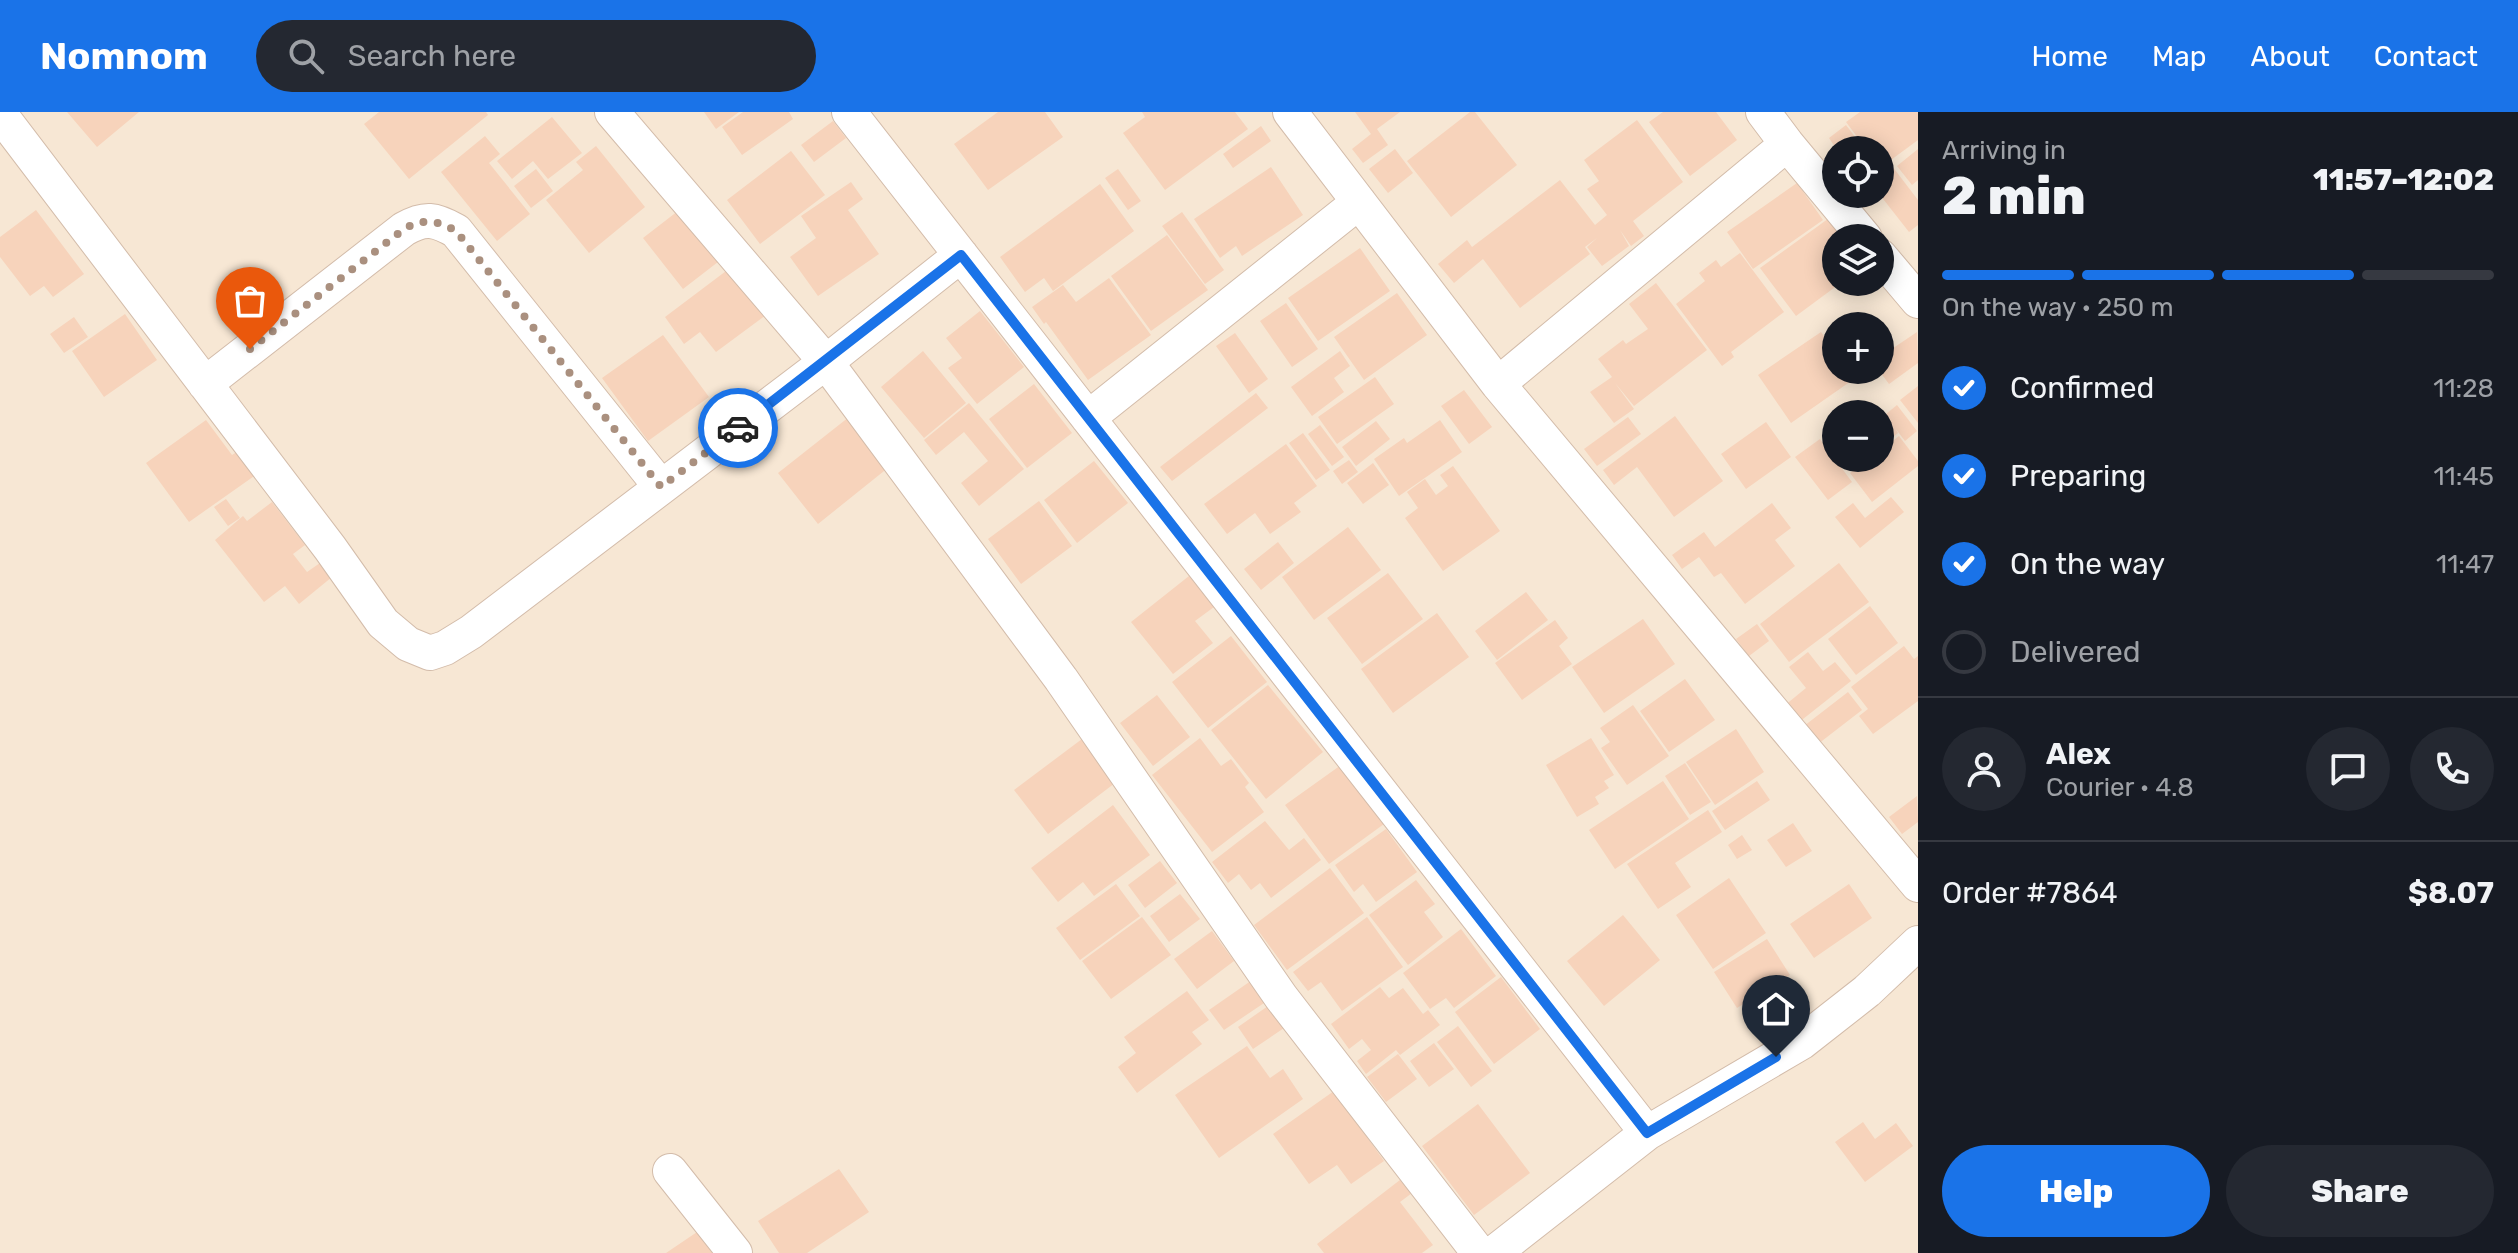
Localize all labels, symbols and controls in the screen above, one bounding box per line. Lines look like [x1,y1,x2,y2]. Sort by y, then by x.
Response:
search box [256,20,816,92]
text: Nomnom [40,33,208,79]
icon: search [284,34,328,78]
text: Search here [348,38,516,74]
text: Home [2031,40,2108,73]
text: Map [2152,40,2206,73]
text: About [2250,40,2330,73]
text: Contact [2374,40,2478,73]
text: Arriving in [1942,135,2066,166]
map controls [1822,136,1894,472]
button: locate [1822,136,1894,208]
text: 11:57–12:02 [2313,162,2494,198]
text: 2 min [1942,165,2086,227]
button: layers [1822,224,1894,296]
pin [216,267,284,349]
icon: bag [228,279,272,323]
text: On the way · 250 m [1942,292,2174,323]
button: + [1822,312,1894,384]
icon: check [1942,366,1986,410]
text: Confirmed [2010,370,2154,406]
text: 11:28 [2433,373,2494,404]
courier [698,388,778,468]
button: − [1822,400,1894,472]
icon: car [716,406,760,450]
icon: check [1942,454,1986,498]
text: Preparing [2010,458,2146,494]
text: 11:45 [2433,461,2494,492]
icon: check [1942,542,1986,586]
text: On the way [2010,546,2165,582]
text: 11:47 [2436,549,2494,580]
text: Delivered [2010,634,2141,670]
button: person [1942,727,2026,811]
button: chat [2306,727,2390,811]
button: phone [2410,727,2494,811]
text: Alex [2046,736,2111,772]
text: Courier · 4.8 [2046,772,2194,803]
text: Order #7864 [1942,875,2118,911]
text: $8.07 [2408,875,2494,911]
pin [1742,975,1810,1057]
icon: home [1754,987,1798,1031]
button: Help [1942,1145,2210,1237]
button: Share [2226,1145,2494,1237]

